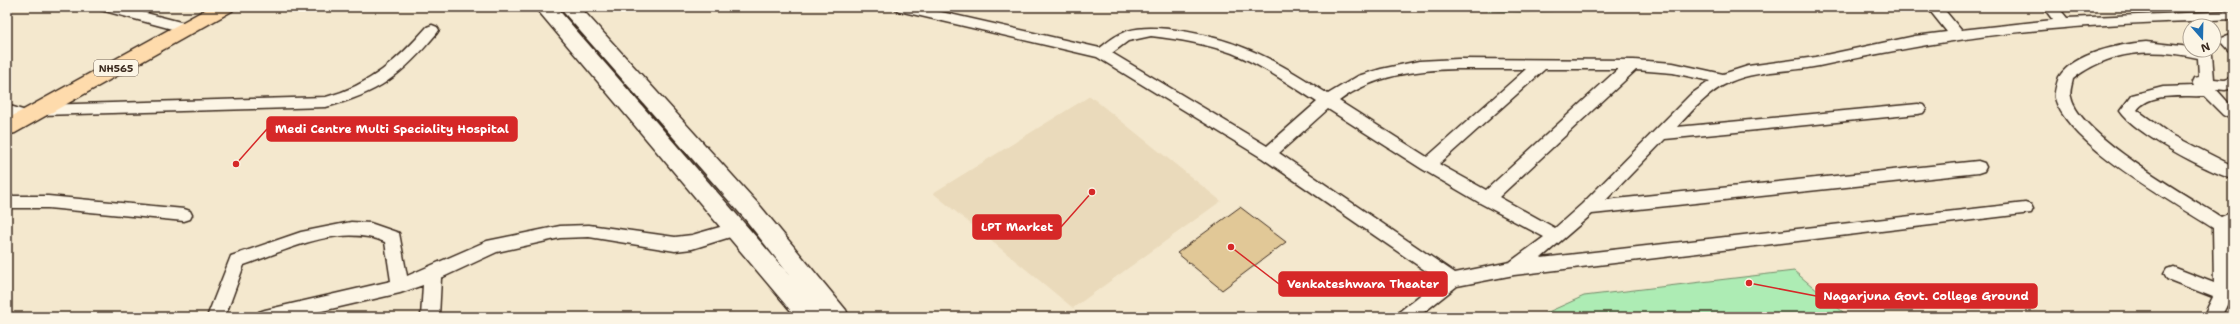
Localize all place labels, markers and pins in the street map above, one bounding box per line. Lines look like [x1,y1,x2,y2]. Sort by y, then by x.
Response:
callout: Medi Centre Multi Speciality Hospital [267,117,517,141]
callout: LPT Market [973,215,1061,239]
callout: Venkateshwara Theater [1279,272,1447,296]
callout: Nagarjuna Govt. College Ground [1816,284,2037,308]

